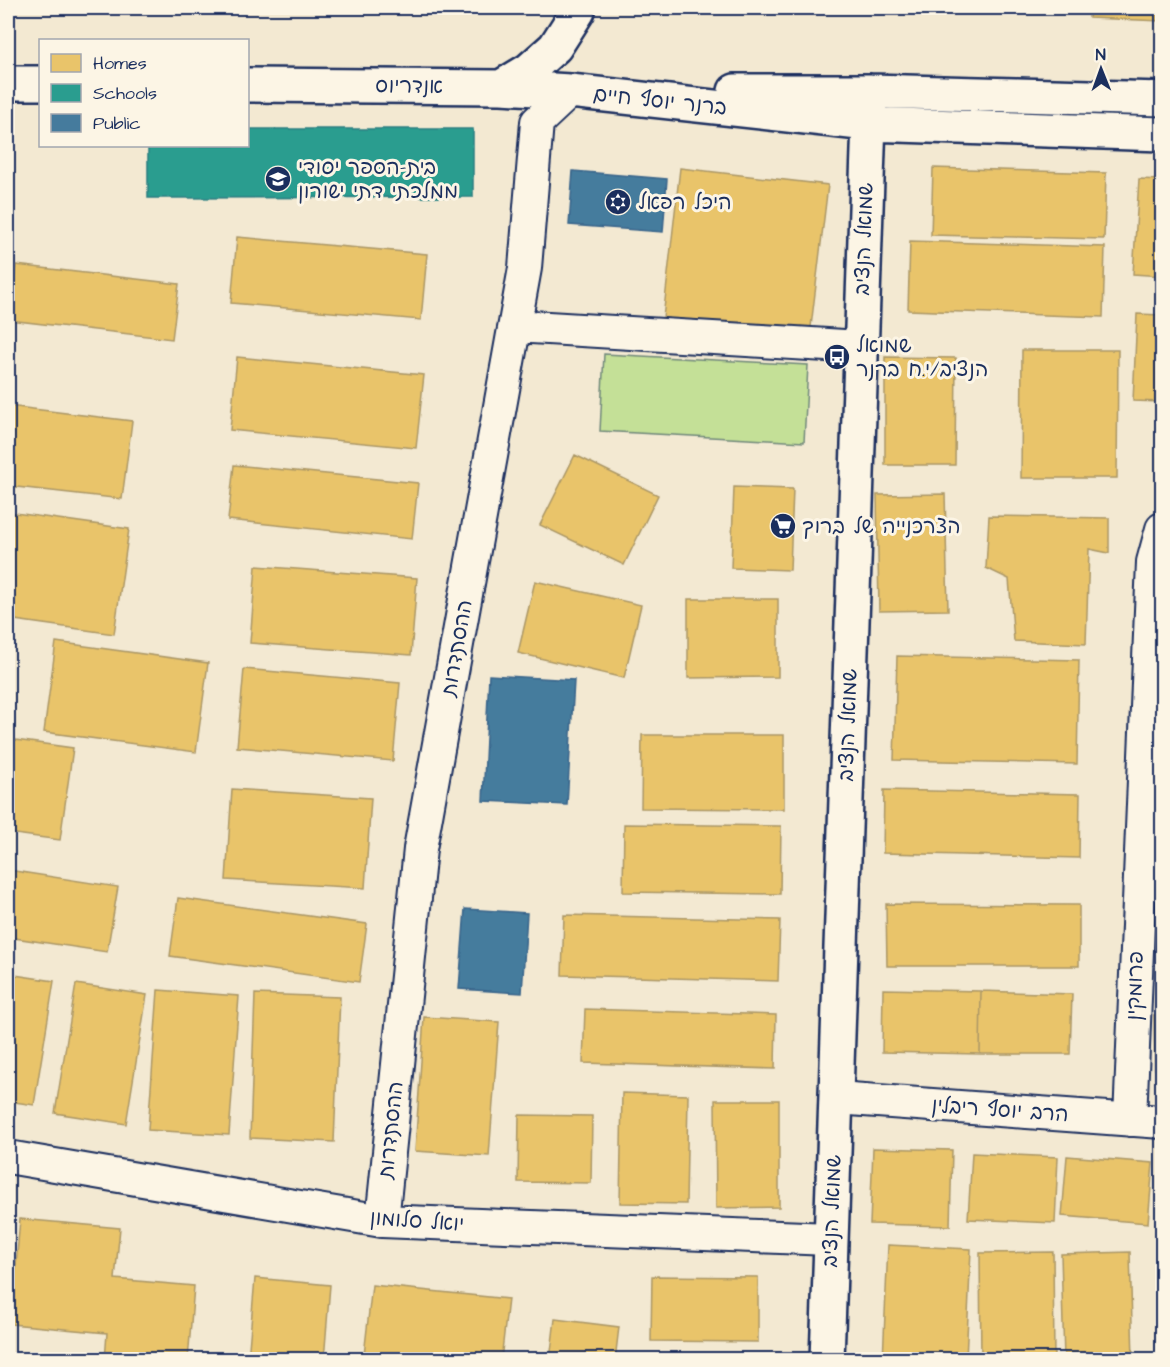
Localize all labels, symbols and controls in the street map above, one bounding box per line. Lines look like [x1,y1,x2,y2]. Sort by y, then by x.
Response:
legend [39,39,249,147]
north arrow [1071,39,1131,99]
text: N [1096,44,1106,66]
text: Homes [93,51,147,76]
street label: אנדריוס [375,71,443,101]
street label: ברנר יוסף חיים [592,80,728,122]
text: Schools [93,81,157,106]
text: Public [93,111,141,136]
place label: בית-הספר יסודי ממלכתי דתי ישורון [298,153,458,206]
school or university icon: בית-הספר יסודי ממלכתי דתי ישורון [263,164,293,194]
street label: שמואל הנציב [848,182,880,296]
synagogue icon: היכל רפאל [603,187,633,217]
place label: היכל רפאל [638,188,732,217]
place label: שמואל הנציב/י.ח ברנר [856,331,989,384]
bus stop icon: שמואל הנציב/י.ח ברנר [822,342,852,372]
supermarket icon: הצרכנייה של ברוך [768,511,798,541]
place label: הצרכנייה של ברוך [802,512,961,541]
street label: ההסתדרות [434,597,480,701]
street label: שמואל הנציב [832,668,864,782]
street label: פרומקין [1119,951,1151,1021]
street label: ההסתדרות [371,1080,411,1182]
street label: הרב יוסף ריבלין [930,1091,1070,1129]
street label: שמואל הנציב [816,1154,848,1268]
street label: יואל סלומון [369,1203,465,1239]

